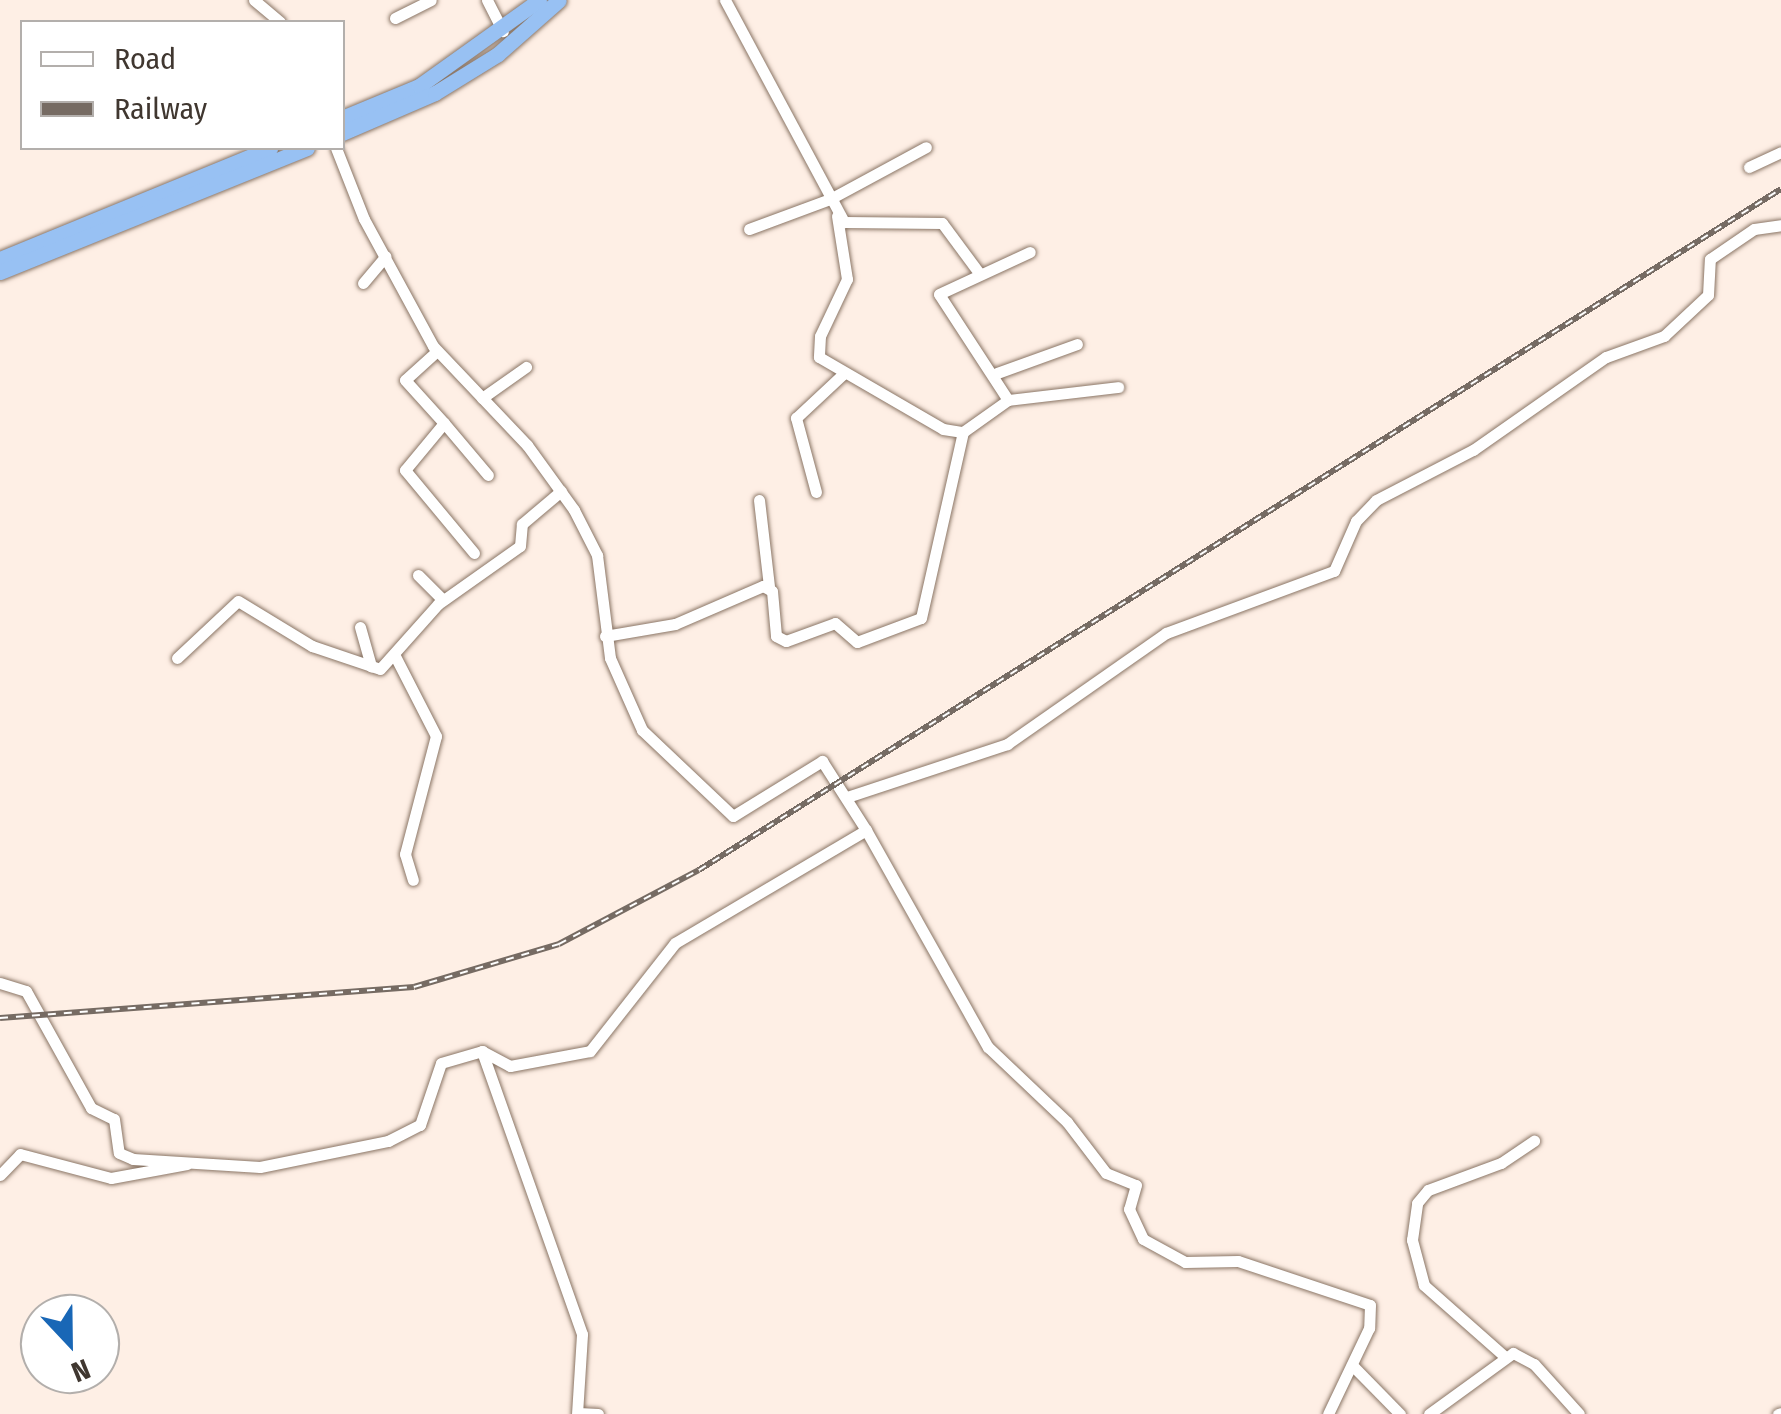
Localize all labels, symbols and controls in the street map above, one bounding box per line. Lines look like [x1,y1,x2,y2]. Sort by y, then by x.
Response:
legend [20,20,345,150]
text: Road [114,41,176,77]
text: Railway [114,91,207,127]
north arrow [20,1294,120,1394]
text: N [67,1352,95,1389]

